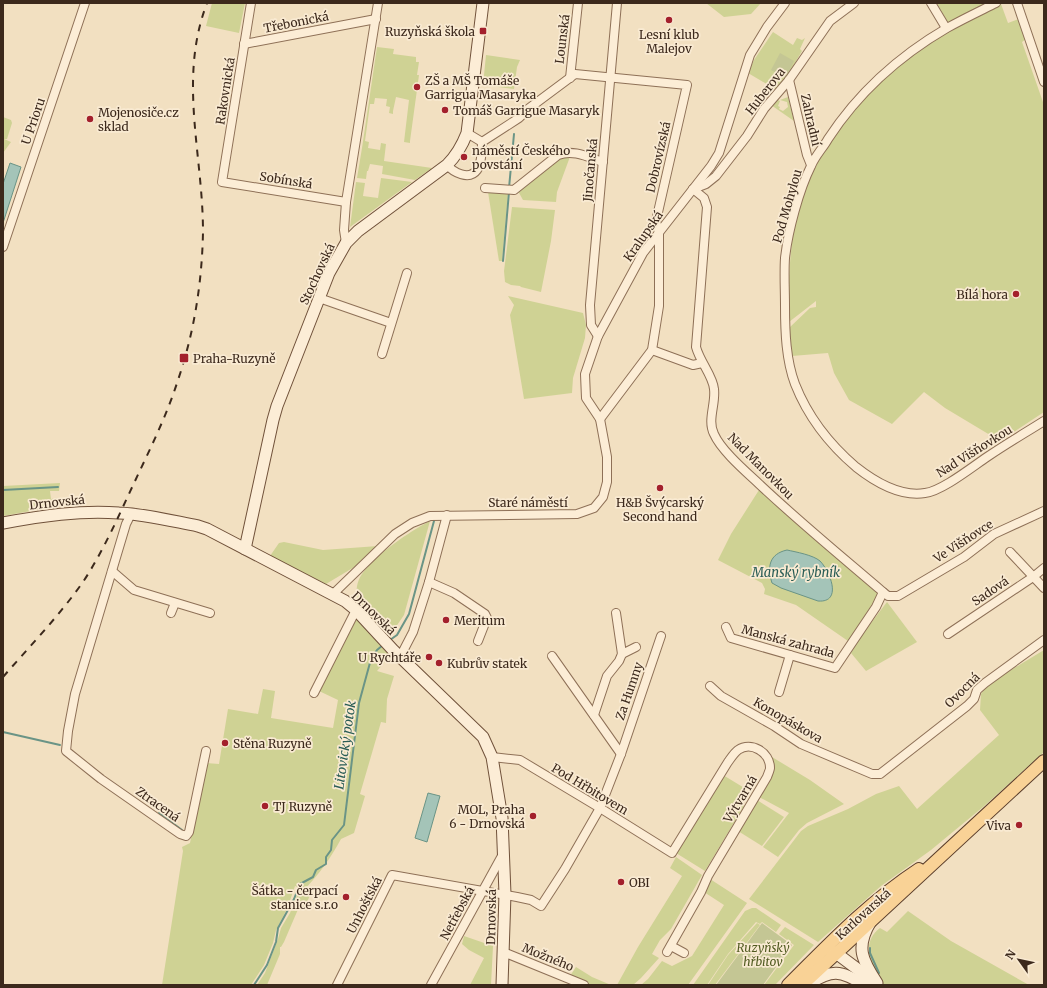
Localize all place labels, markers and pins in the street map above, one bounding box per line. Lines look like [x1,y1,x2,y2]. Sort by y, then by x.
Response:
marker: Lesní klub Malejov [664,15,674,25]
place label: Ruzyňská škola [385,24,476,39]
marker: Ruzyňská škola [478,26,488,36]
place label: Lesní klub Malejov [639,27,699,56]
place label: ZŠ a MŠ Tomáše Garrigua Masaryka [425,72,537,102]
marker: ZŠ a MŠ Tomáše Garrigua Masaryka [412,82,422,92]
place label: Tomáš Garrigue Masaryk [453,103,600,118]
place label: Mojenosiče.cz sklad [98,105,179,134]
marker: Tomáš Garrigue Masaryk [440,105,450,115]
marker: Mojenosiče.cz sklad [85,114,95,124]
place label: náměstí Českého povstání [472,142,570,172]
marker: náměstí Českého povstání [459,152,469,162]
place label: Bílá hora [957,287,1009,302]
marker: Bílá hora [1011,289,1021,299]
place label: Praha-Ruzyně [193,351,276,366]
marker: Praha-Ruzyně [178,352,190,364]
marker: H&B Švýcarský Second hand [655,483,665,493]
place label: H&B Švýcarský Second hand [616,494,704,524]
place label: Meritum [454,613,505,628]
marker: Meritum [441,615,451,625]
place label: U Rychtáře [358,650,421,665]
marker: U Rychtáře [424,652,434,662]
place label: Kubrův statek [447,656,528,671]
marker: Kubrův statek [434,658,444,668]
place label: Stěna Ruzyně [233,736,311,751]
marker: Stěna Ruzyně [220,738,230,748]
place label: TJ Ruzyně [273,799,332,814]
marker: TJ Ruzyně [260,801,270,811]
place label: MOL, Praha 6 - Drnovská [449,802,526,831]
marker: MOL, Praha 6 - Drnovská [528,811,538,821]
place label: Viva [985,818,1012,833]
marker: Viva [1014,820,1024,830]
place label: OBI [629,875,650,890]
marker: OBI [616,877,626,887]
place label: Šátka - čerpací stanice s.r.o [251,882,339,912]
marker: Šátka - čerpací stanice s.r.o [341,892,351,902]

